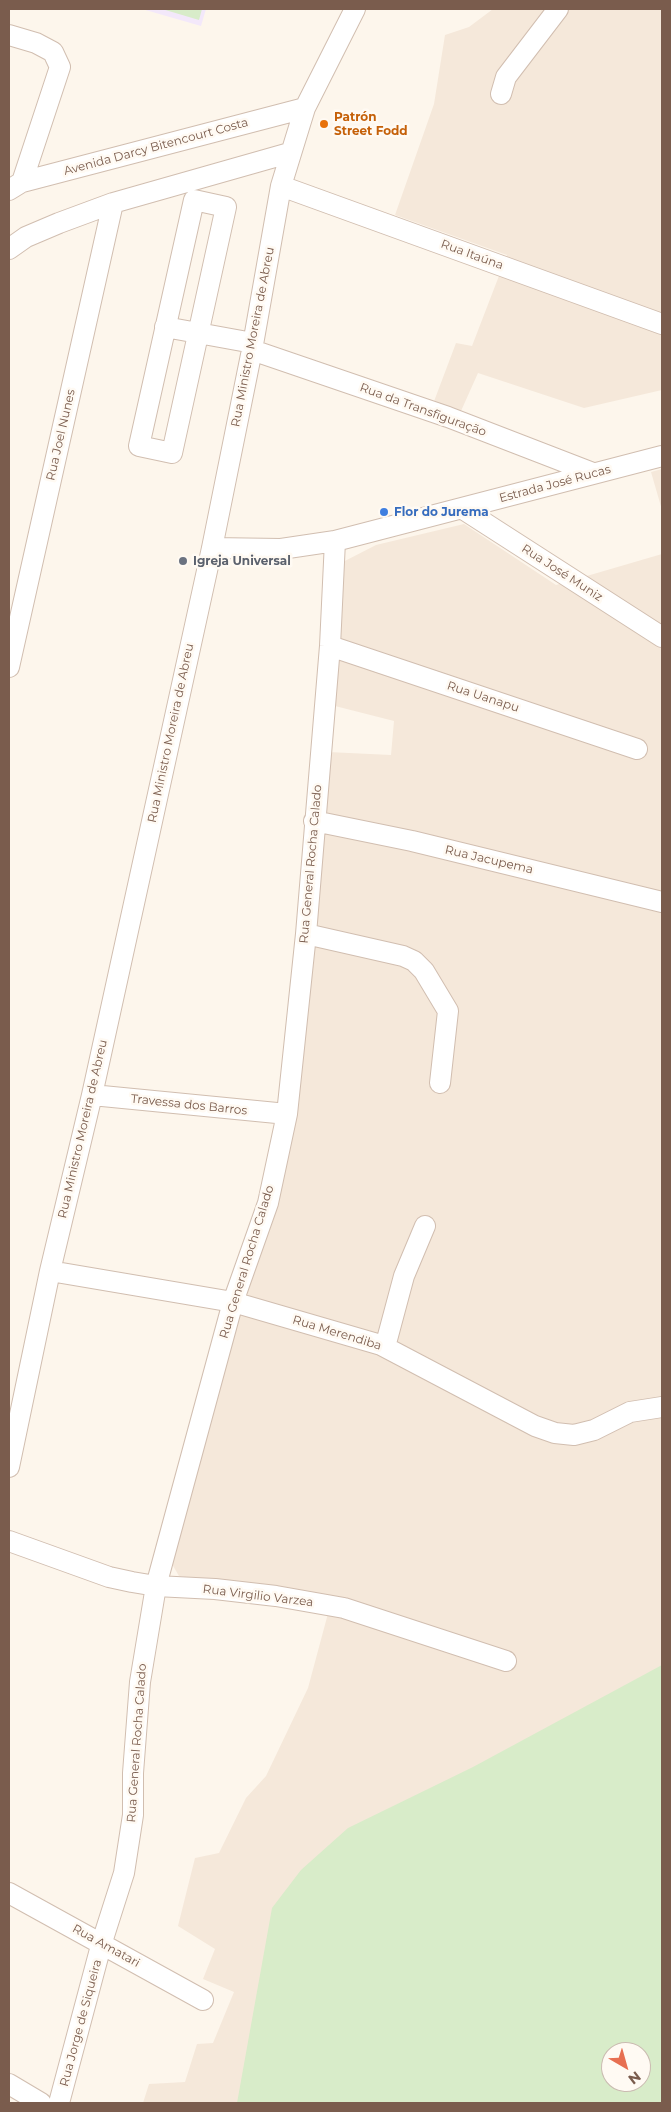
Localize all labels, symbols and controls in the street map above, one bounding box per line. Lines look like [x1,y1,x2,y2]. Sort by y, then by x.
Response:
place label: Patrón Street Fodd [334,110,408,138]
street label: Avenida Darcy Bitencourt Costa [62,115,250,179]
marker: Patrón Street Fodd [318,118,330,130]
street label: Rua Itaúna [439,237,505,273]
street label: Rua Ministro Moreira de Abreu [228,246,278,428]
street label: Rua da Transfiguração [358,380,488,440]
street label: Rua Joel Nunes [44,388,78,482]
street label: Estrada José Rucas [498,462,612,506]
place label: Flor do Jurema [394,505,489,519]
marker: Flor do Jurema [378,506,390,518]
street label: Rua José Muniz [519,541,605,605]
place label: Igreja Universal [193,554,291,568]
marker: Igreja Universal [177,555,189,567]
street label: Rua Ministro Moreira de Abreu [145,642,197,824]
street label: Rua Uanapu [445,679,521,715]
street label: Rua General Rocha Calado [297,784,325,944]
street label: Rua Jacupema [443,843,535,877]
street label: Rua Ministro Moreira de Abreu [55,1038,111,1220]
street label: Travessa dos Barros [130,1092,248,1118]
street label: Rua General Rocha Calado [217,1184,277,1340]
street label: Rua Merendiba [291,1313,383,1353]
street label: Rua Virgilio Varzea [202,1582,314,1610]
street label: Rua General Rocha Calado [124,1663,150,1823]
street label: Rua Amatari [70,1922,142,1970]
street label: Rua Jorge de Siqueira [57,1958,105,2088]
north arrow [601,2042,651,2092]
text: N [625,2067,645,2089]

